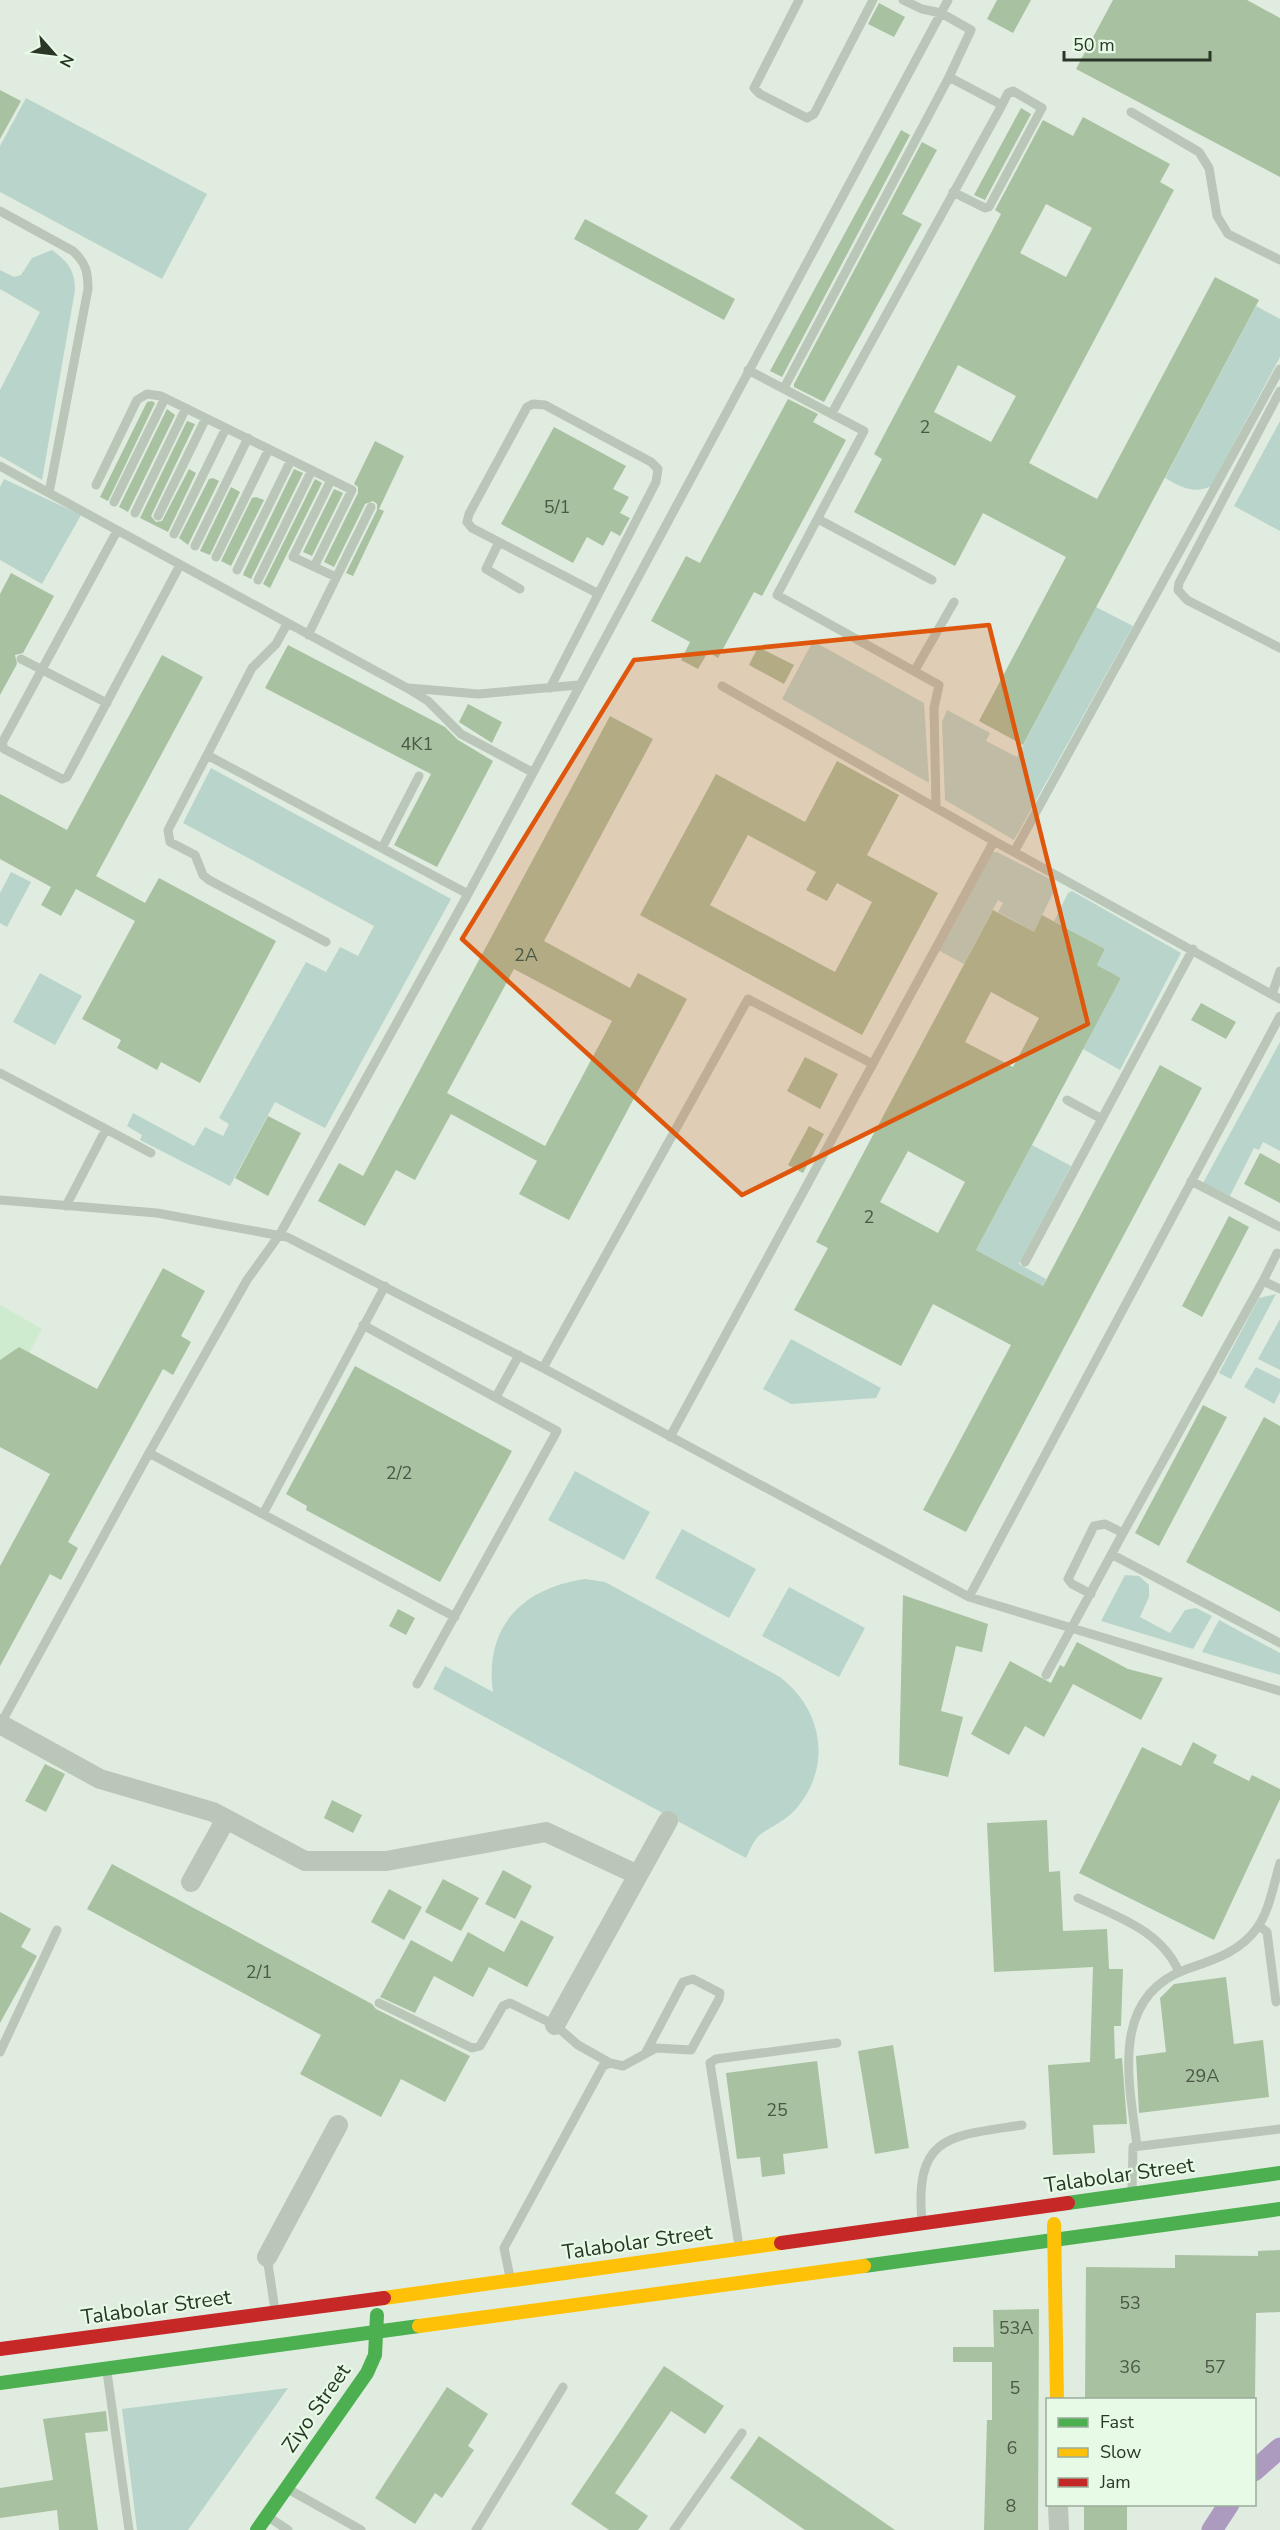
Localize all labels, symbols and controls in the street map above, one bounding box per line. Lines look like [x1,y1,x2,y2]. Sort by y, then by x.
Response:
north arrow [24,24,84,84]
scale bar [1064,24,1210,62]
text: 50 m [1073,33,1115,57]
text: N [54,50,79,71]
house number: 2 [920,415,930,439]
house number: 5/1 [544,495,570,519]
house number: 4K1 [401,732,433,756]
house number: 2A [514,943,538,967]
house number: 2 [864,1205,874,1229]
house number: 2/2 [386,1461,412,1485]
house number: 2/1 [246,1960,272,1984]
house number: 29A [1185,2064,1219,2088]
house number: 25 [766,2098,788,2122]
street label: Talabolar Street [1042,2151,1196,2199]
street label: Talabolar Street [560,2218,714,2266]
street label: Talabolar Street [79,2283,233,2331]
house number: 53 [1119,2291,1141,2315]
house number: 53A [999,2316,1033,2340]
house number: 36 [1119,2355,1141,2379]
house number: 57 [1204,2355,1226,2379]
street label: Ziyo Street [275,2358,357,2458]
house number: 5 [1010,2376,1020,2400]
legend [1046,2398,1256,2506]
text: Fast [1100,2410,1135,2434]
house number: 6 [1007,2436,1017,2460]
text: Slow [1100,2440,1141,2464]
text: Jam [1099,2470,1131,2494]
house number: 8 [1006,2494,1016,2518]

